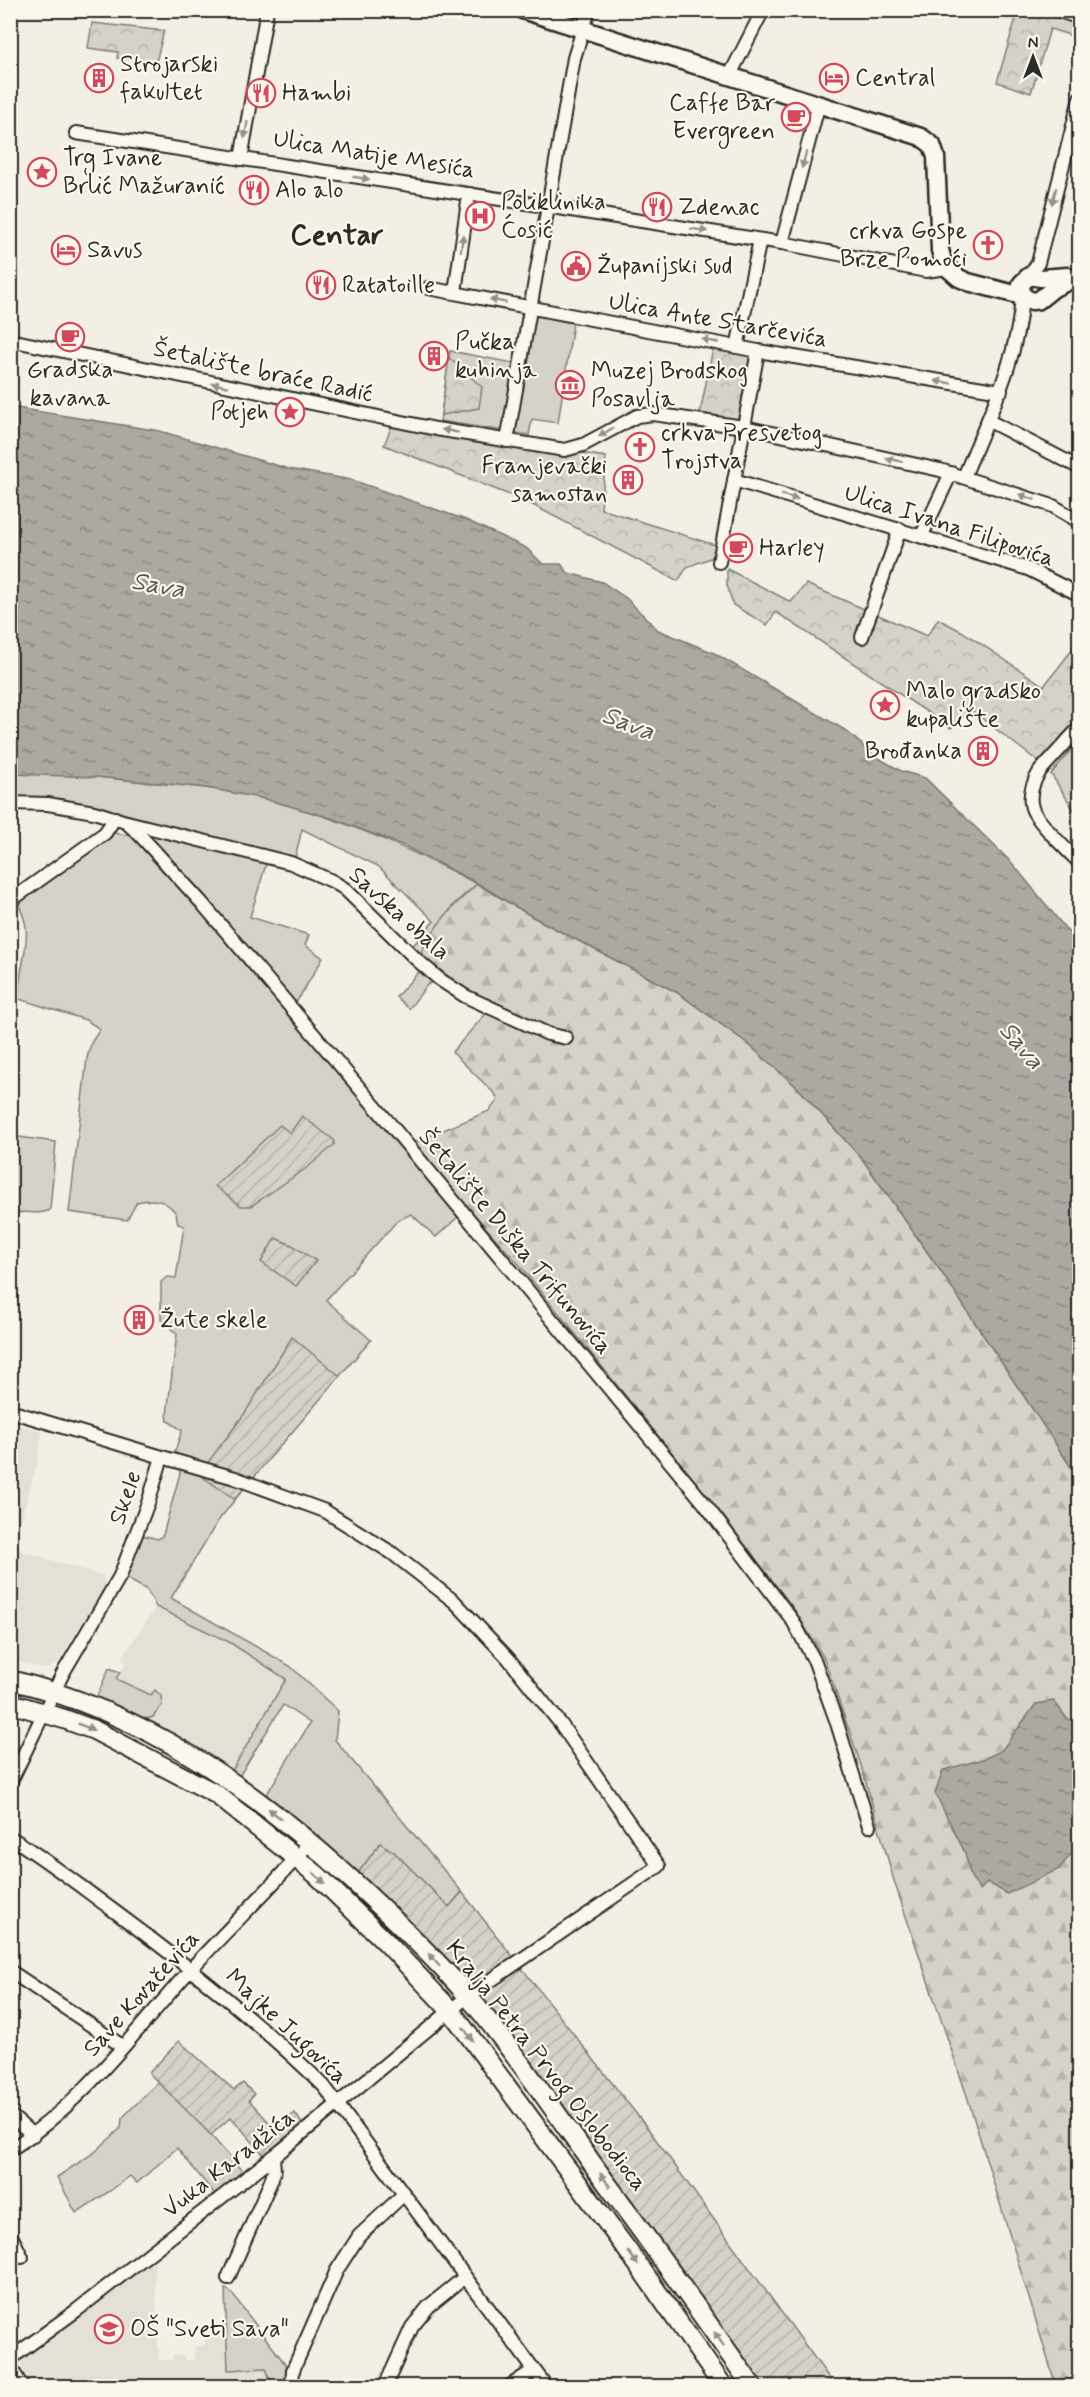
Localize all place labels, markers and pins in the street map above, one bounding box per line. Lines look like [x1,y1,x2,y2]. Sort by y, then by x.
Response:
place label: Strojarski fakultet [120,49,218,108]
building icon: Strojarski fakultet [83,62,115,94]
hotel icon: Central [818,62,850,94]
place label: Central [855,63,936,94]
restaurant icon: Hambi [245,77,277,109]
place label: Hambi [282,78,351,109]
place label: Caffe Bar Evergreen [669,88,775,149]
cafe icon: Caffe Bar Evergreen [780,101,812,133]
place label: Trg Ivane Brlić Mažuranić [63,143,225,202]
place icon: Trg Ivane Brlić Mažuranić [26,156,58,188]
restaurant icon: Alo alo [238,174,270,206]
place label: Alo alo [275,175,344,206]
place label: Poliklinika Ćosić [501,187,606,246]
restaurant icon: Zdenac [641,191,673,223]
place label: Zdenac [678,192,760,223]
hospital icon: Poliklinika Ćosić [464,200,496,232]
place label: crkva Gospe Brze Pomoći [840,216,967,275]
church icon: crkva Gospe Brze Pomoći [972,229,1004,261]
hotel icon: Savus [50,234,82,266]
place label: Savus [87,235,143,266]
public building icon: Županijski sud [560,250,592,282]
place label: Županijski sud [597,251,732,282]
restaurant icon: Ratatoille [305,269,337,301]
place label: Ratatoille [342,270,435,301]
cafe icon: Gradska kavana [54,321,86,353]
place label: Pučka kuhinja [455,327,537,386]
building icon: Pučka kuhinja [418,340,450,372]
place label: Gradska kavana [27,355,113,414]
place label: Muzej Brodskog Posavlja [591,356,748,415]
museum icon: Muzej Brodskog Posavlja [554,369,586,401]
place icon: Potjeh [274,396,306,428]
place label: Potjeh [211,397,269,428]
place label: crkva Presvetog Trojstva [661,418,822,477]
church icon: crkva Presvetog Trojstva [624,431,656,463]
place label: Franjevački samostan [482,451,607,510]
building icon: Franjevački samostan [612,464,644,496]
cafe icon: Harley [722,532,754,564]
place label: Harley [759,533,825,564]
place label: Malo gradsko kupalište [906,676,1041,735]
place icon: Malo gradsko kupalište [869,689,901,721]
building icon: Brođanka [967,735,999,767]
place label: Brođanka [865,736,962,767]
building icon: Žute skele [123,1304,155,1336]
place label: Žute skele [160,1305,268,1336]
school or university icon: OŠ "Sveti Sava" [93,2313,125,2345]
place label: OŠ "Sveti Sava" [130,2314,289,2345]

